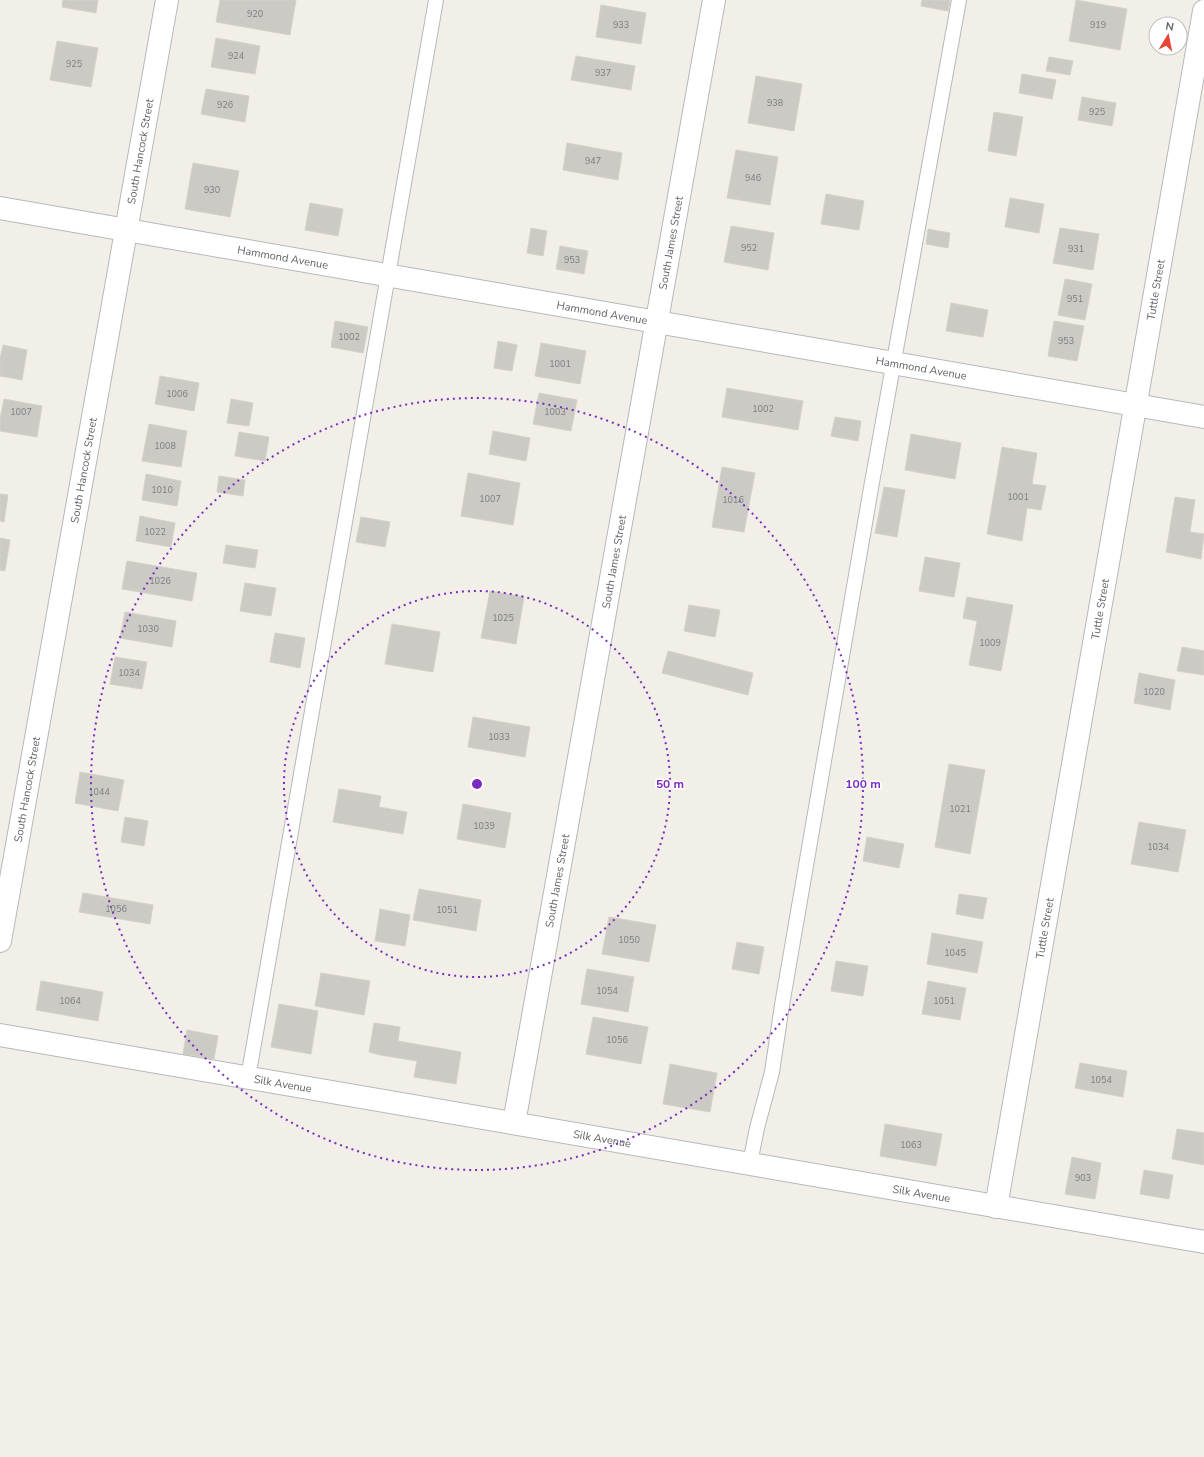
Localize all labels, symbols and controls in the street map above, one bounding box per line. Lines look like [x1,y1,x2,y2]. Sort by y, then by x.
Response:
house number: 920 [247,8,263,20]
north arrow [1148,16,1188,56]
house number: 933 [613,19,629,31]
house number: 919 [1090,19,1106,31]
text: N [1164,19,1175,35]
house number: 924 [228,50,245,62]
house number: 925 [66,58,82,70]
house number: 937 [595,67,611,79]
street label: South Hancock Street [123,97,157,205]
house number: 938 [767,97,783,109]
house number: 926 [217,99,233,111]
house number: 925 [1089,106,1105,118]
house number: 947 [585,155,601,167]
house number: 946 [745,172,761,184]
house number: 930 [204,184,220,196]
street label: South James Street [655,195,686,291]
street label: Hammond Avenue [236,242,330,272]
house number: 952 [741,242,757,254]
house number: 931 [1068,243,1084,255]
house number: 953 [564,254,580,266]
street label: Tuttle Street [1143,258,1168,321]
house number: 951 [1067,293,1083,305]
street label: Hammond Avenue [555,297,649,328]
house number: 1002 [338,331,360,343]
house number: 953 [1058,335,1074,347]
street label: Hammond Avenue [875,353,968,383]
house number: 1001 [549,358,571,370]
house number: 1006 [166,388,188,400]
house number: 1002 [752,403,774,415]
house number: 1007 [10,406,32,418]
house number: 1003 [544,406,566,418]
street label: South Hancock Street [67,416,100,524]
house number: 1008 [154,440,176,452]
house number: 1010 [151,484,173,496]
house number: 1001 [1007,491,1029,503]
house number: 1007 [479,493,501,505]
house number: 1016 [722,494,744,506]
street label: South James Street [598,514,630,610]
house number: 1022 [144,526,166,538]
house number: 1026 [149,575,171,587]
street label: Tuttle Street [1087,577,1113,641]
house number: 1025 [492,612,514,624]
house number: 1030 [137,623,159,635]
house number: 1009 [979,637,1001,649]
house number: 1034 [118,667,140,679]
house number: 1020 [1143,686,1165,698]
house number: 1033 [488,731,510,743]
street label: South Hancock Street [10,735,44,843]
text: 50 m [656,776,684,792]
text: 100 m [845,776,881,792]
centre of rings [470,777,484,791]
house number: 1044 [88,786,110,798]
house number: 1021 [949,803,971,815]
house number: 1039 [473,820,495,832]
street label: South James Street [541,833,573,929]
house number: 1034 [1147,841,1169,853]
street label: Tuttle Street [1032,896,1057,960]
house number: 1056 [105,903,127,915]
house number: 1051 [436,904,458,916]
house number: 1050 [618,934,640,946]
house number: 1045 [944,947,966,959]
house number: 1054 [596,985,618,997]
house number: 1064 [59,995,81,1007]
house number: 1051 [933,995,955,1007]
house number: 1056 [606,1034,628,1046]
street label: Silk Avenue [253,1071,313,1096]
house number: 1054 [1090,1074,1112,1086]
street label: Silk Avenue [572,1126,632,1151]
house number: 1063 [900,1139,922,1151]
house number: 903 [1075,1172,1091,1184]
street label: Silk Avenue [891,1181,952,1206]

